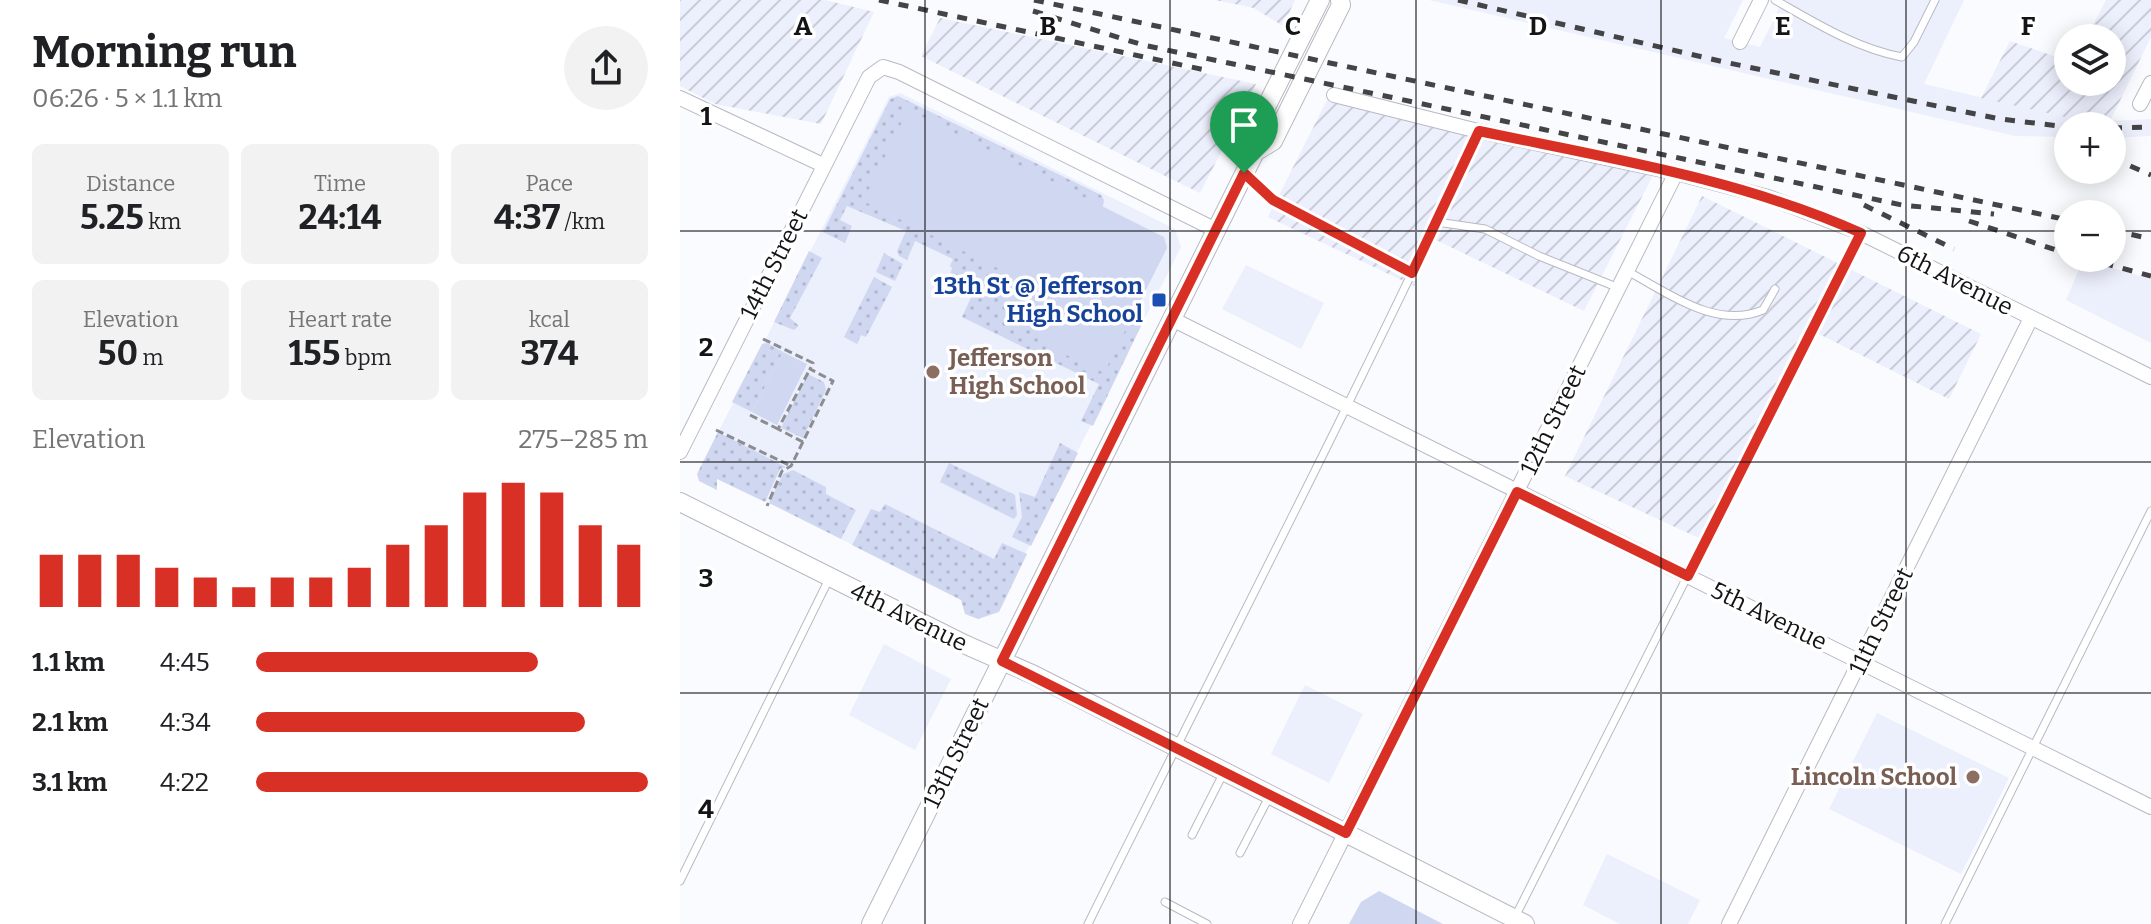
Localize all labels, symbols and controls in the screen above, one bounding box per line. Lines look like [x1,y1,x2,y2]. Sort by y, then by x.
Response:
text: A [794,11,813,42]
text: B [1040,11,1056,42]
text: C [1285,11,1301,42]
text: D [1529,11,1547,42]
text: E [1775,11,1791,42]
text: F [2021,11,2036,42]
map controls [2054,24,2126,272]
button: layers [2054,24,2126,96]
text: Morning run [32,26,296,79]
button: share [564,26,648,110]
text: 06:26 · 5 × 1.1 km [32,83,222,114]
pin [1210,91,1278,173]
text: 1 [700,101,712,132]
icon: arrive [1222,103,1266,147]
button: + [2054,112,2126,184]
text: Distance [86,170,175,197]
text: Time [314,170,366,197]
text: Pace [526,170,573,197]
text: 5.25 [80,197,144,238]
text: 24:14 [298,197,382,238]
text: 4:37 [494,197,560,238]
button: − [2054,200,2126,272]
street label: 14th Street [734,204,814,324]
text: km [144,208,181,235]
text: /km [560,208,605,235]
street label: 6th Avenue [1892,239,2018,321]
place label: 13th St @ Jefferson High School [933,272,1144,328]
marker: 13th St @ Jefferson High School [1150,291,1168,309]
text: Elevation [83,306,179,333]
text: Heart rate [288,306,392,333]
text: kcal [529,306,570,333]
text: 2 [699,332,713,363]
text: 50 [98,333,138,374]
text: 155 [288,333,340,374]
text: 374 [520,333,578,374]
text: m [138,344,163,371]
text: bpm [340,344,392,371]
place label: Jefferson High School [947,344,1086,400]
street label: 12th Street [1514,360,1592,480]
marker: Jefferson High School [924,363,942,381]
text: Elevation [32,424,145,455]
text: 275–285 m [518,424,648,455]
text: 3 [699,563,713,594]
street label: 11th Street [1843,563,1919,679]
street label: 5th Avenue [1707,576,1831,656]
street label: 4th Avenue [846,577,972,657]
text: 1.1 km [32,647,105,678]
text: 4:45 [160,647,210,678]
street label: 13th Street [917,693,995,813]
text: 2.1 km [32,707,108,738]
text: 4:34 [160,707,211,738]
place label: Lincoln School [1791,763,1958,791]
text: 3.1 km [32,767,107,798]
text: 4:22 [160,767,209,798]
marker: Lincoln School [1964,768,1982,786]
text: 4 [698,794,714,825]

